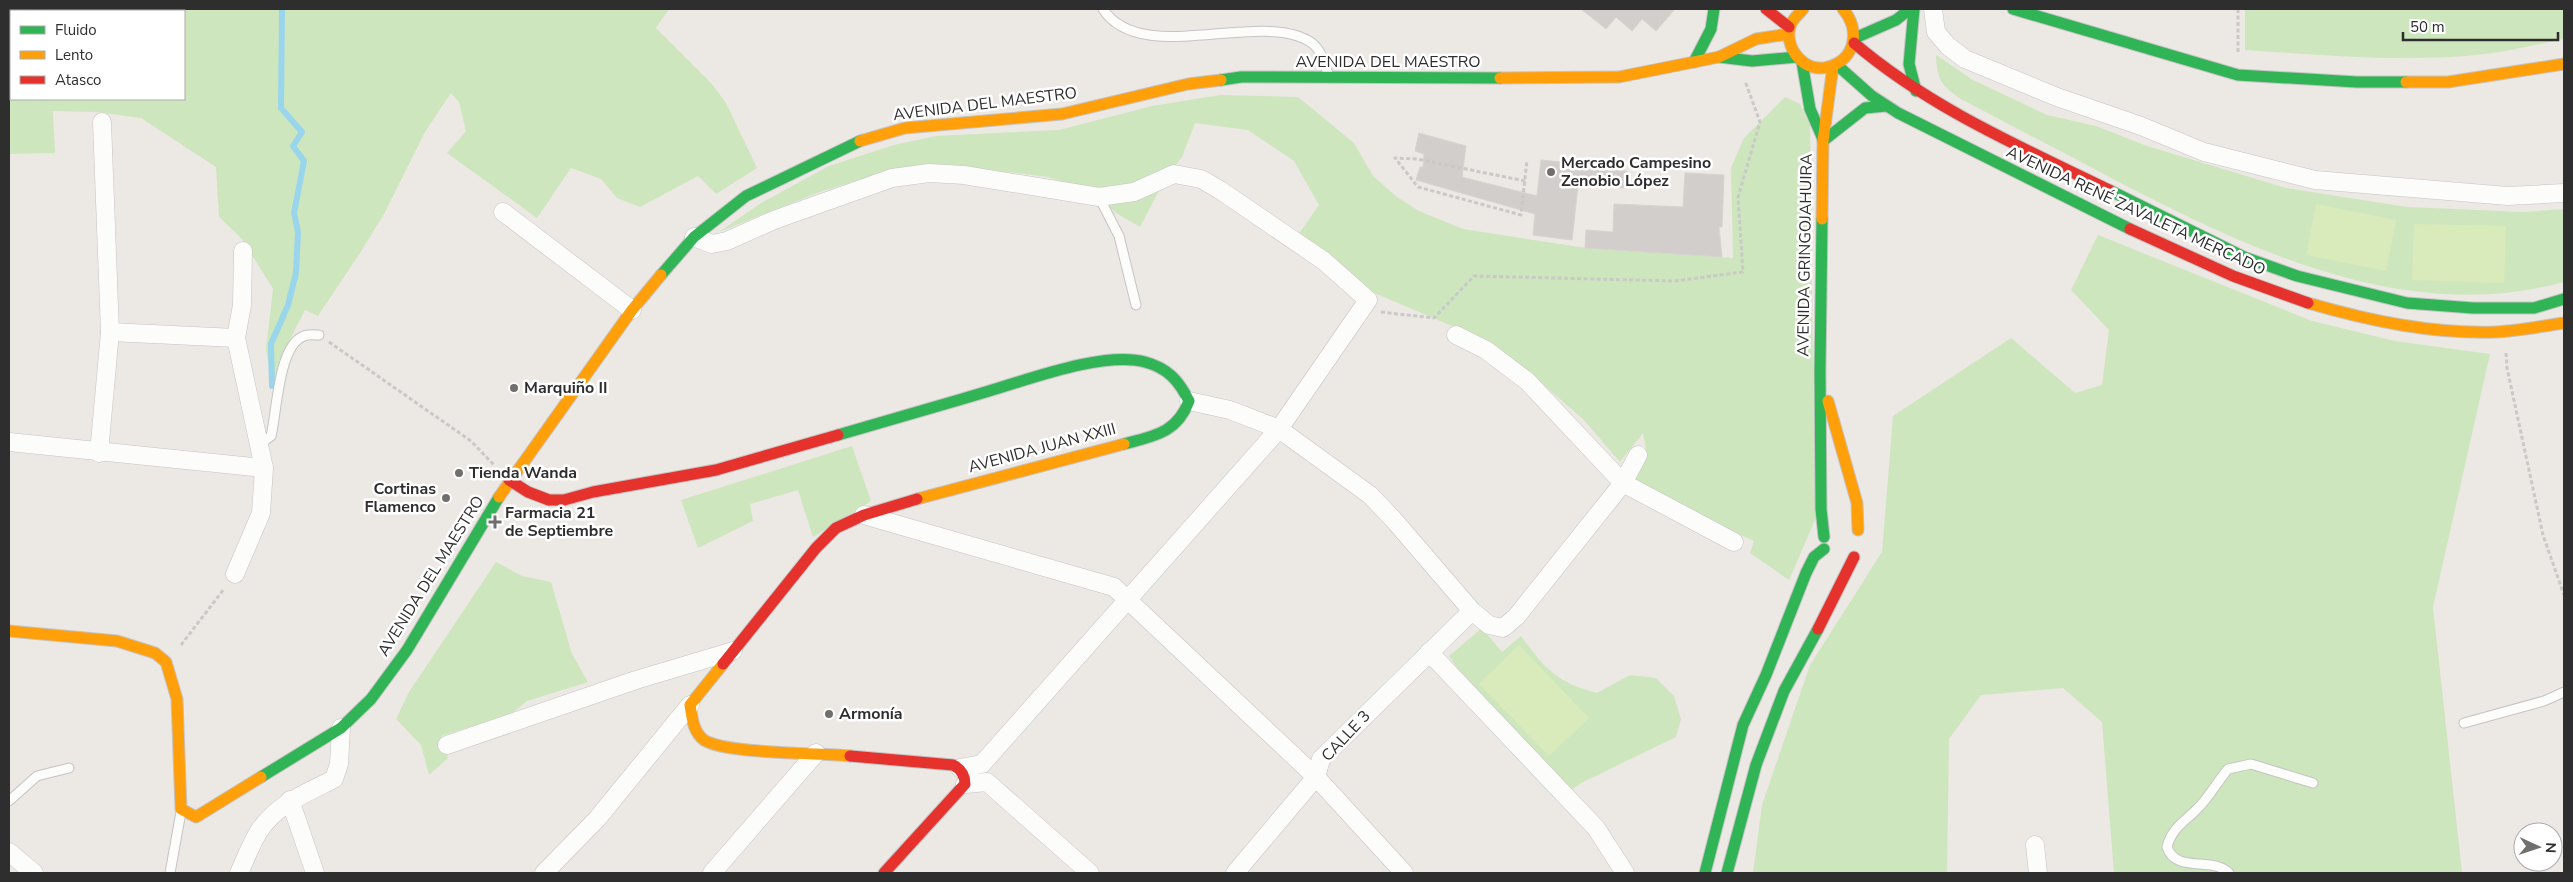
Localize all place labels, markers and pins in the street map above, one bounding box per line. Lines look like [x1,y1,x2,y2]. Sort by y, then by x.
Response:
place label: Mercado Campesino Zenobio López [1561,152,1711,192]
marker: Mercado Campesino Zenobio López [1545,166,1557,178]
place label: Marquiño II [524,377,608,399]
marker: Marquiño II [508,382,520,394]
place label: Tienda Wanda [469,462,577,484]
marker: Tienda Wanda [453,467,465,479]
place label: Cortinas Flamenco [364,478,436,518]
marker: Cortinas Flamenco [440,492,452,504]
place label: Farmacia 21 de Septiembre [505,502,614,542]
marker: Farmacia 21 de Septiembre [489,516,501,528]
place label: Armonía [839,703,903,725]
marker: Armonía [823,708,835,720]

